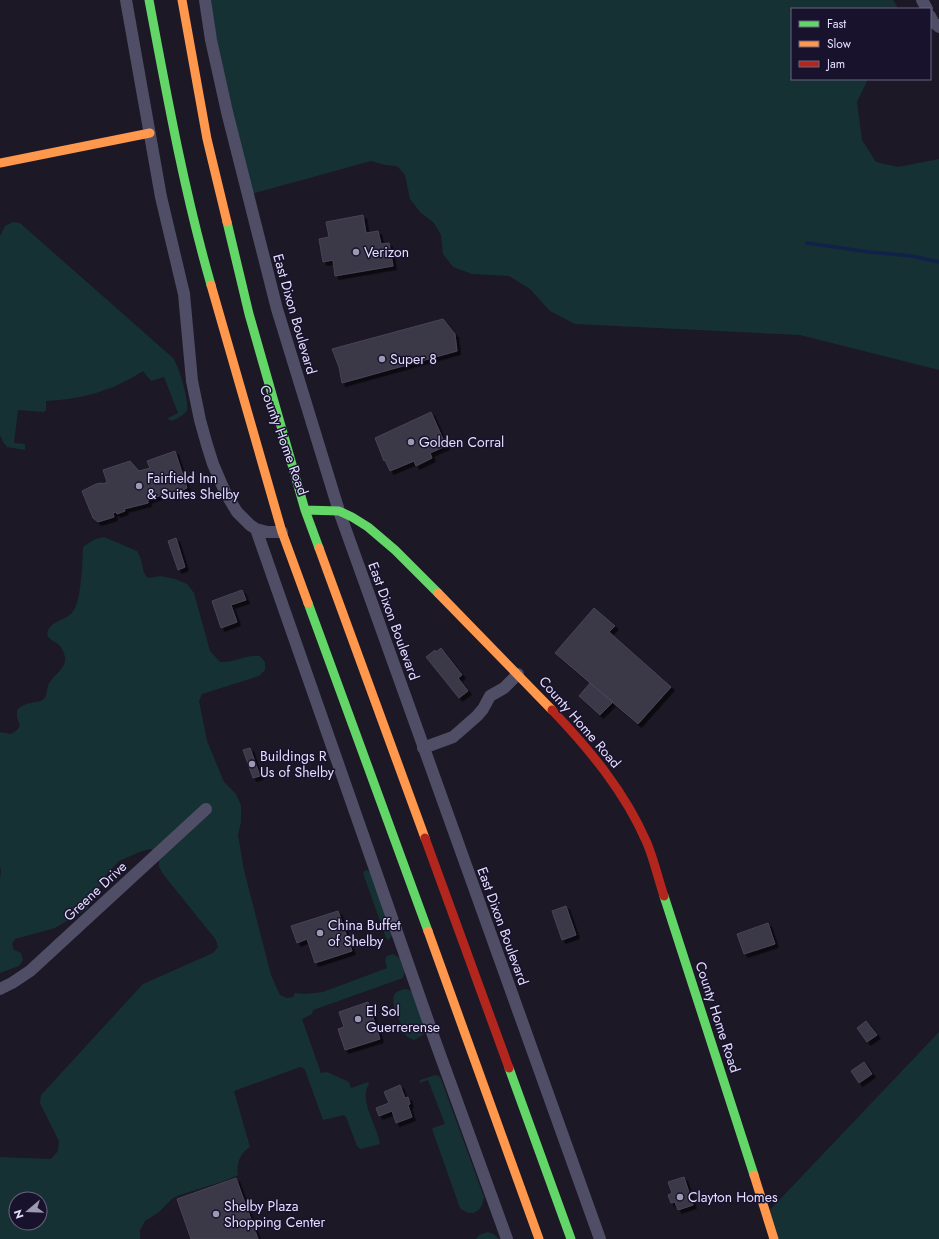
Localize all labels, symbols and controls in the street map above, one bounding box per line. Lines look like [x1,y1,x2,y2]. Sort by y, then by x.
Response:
legend [791,8,931,80]
text: Fast [827,15,846,33]
text: Slow [827,35,852,53]
text: Jam [825,55,845,73]
place label: Verizon [364,242,409,262]
marker: Verizon [351,247,361,257]
street label: East Dixon Boulevard [268,251,322,377]
place label: Super 8 [390,349,437,369]
marker: Super 8 [377,354,387,364]
street label: County Home Road [255,382,313,498]
place label: Golden Corral [419,432,504,452]
marker: Golden Corral [406,437,416,447]
place label: Fairfield Inn & Suites Shelby [147,468,240,504]
marker: Fairfield Inn & Suites Shelby [134,481,144,491]
street label: East Dixon Boulevard [363,559,425,683]
street label: County Home Road [534,672,626,772]
place label: Buildings R Us of Shelby [260,746,335,782]
marker: Buildings R Us of Shelby [247,759,257,769]
street label: Greene Drive [59,856,131,926]
street label: East Dixon Boulevard [472,864,534,988]
place label: China Buffet of Shelby [328,915,401,951]
marker: China Buffet of Shelby [315,928,325,938]
street label: County Home Road [691,959,745,1075]
place label: El Sol Guerrerense [366,1001,440,1037]
marker: El Sol Guerrerense [353,1014,363,1024]
place label: Clayton Homes [688,1187,778,1207]
north arrow [8,1191,48,1231]
marker: Clayton Homes [675,1192,685,1202]
place label: Shelby Plaza Shopping Center [224,1196,326,1232]
text: N [10,1208,28,1221]
marker: Shelby Plaza Shopping Center [211,1209,221,1219]

